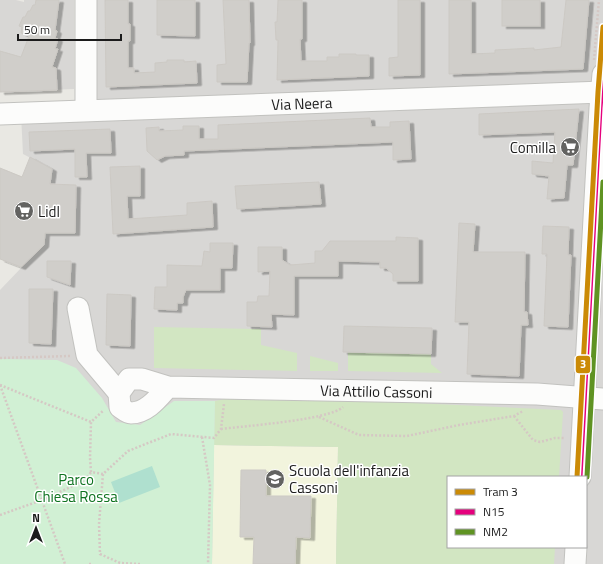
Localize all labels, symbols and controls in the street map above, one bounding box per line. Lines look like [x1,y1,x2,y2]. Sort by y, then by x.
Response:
scale bar [18,16,121,42]
text: 50 m [24,20,50,39]
street label: Via Neera [271,90,333,116]
place label: Comilla [510,136,556,159]
supermarket icon: Comilla [559,136,581,158]
supermarket icon: Lidl [13,200,35,222]
place label: Lidl [38,200,60,223]
line badge: 3 [575,355,591,374]
text: 3 [580,356,586,372]
street label: Via Attilio Cassoni [320,378,433,404]
place label: Scuola dell'infanzia Cassoni [289,459,409,499]
park label: Parco Chiesa Rossa [34,468,118,508]
school or university icon: Scuola dell'infanzia Cassoni [264,468,286,490]
legend [447,476,587,548]
text: Tram 3 [483,482,518,501]
text: N15 [483,502,505,521]
north arrow [16,508,56,548]
text: N [32,510,40,526]
text: NM2 [483,522,508,541]

